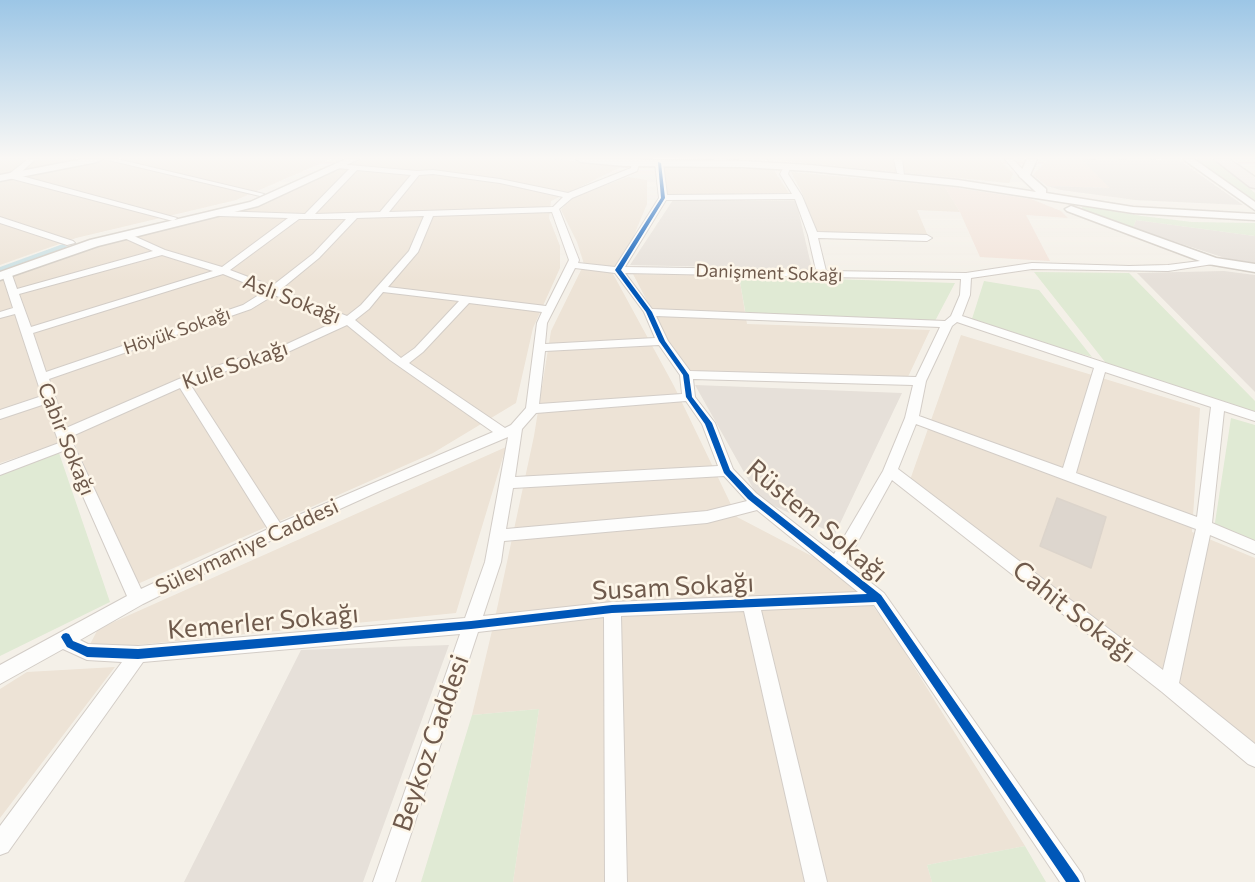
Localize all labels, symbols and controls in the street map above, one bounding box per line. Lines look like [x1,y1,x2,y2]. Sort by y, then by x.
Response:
street label: Danişment Sokağı [695,260,843,286]
street label: Aslı Sokağı [239,269,345,329]
street label: Höyük Sokağı [121,303,233,359]
street label: Kule Sokağı [179,335,291,395]
street label: Cabir Sokağı [32,379,100,499]
street label: Rüstem Sokağı [740,453,894,589]
street label: Süleymaniye Caddesi [151,494,343,600]
street label: Cahit Sokağı [1006,554,1142,670]
street label: Susam Sokağı [591,567,755,607]
street label: Kemerler Sokağı [166,598,360,646]
street label: Beykoz Caddesi [386,651,476,835]

